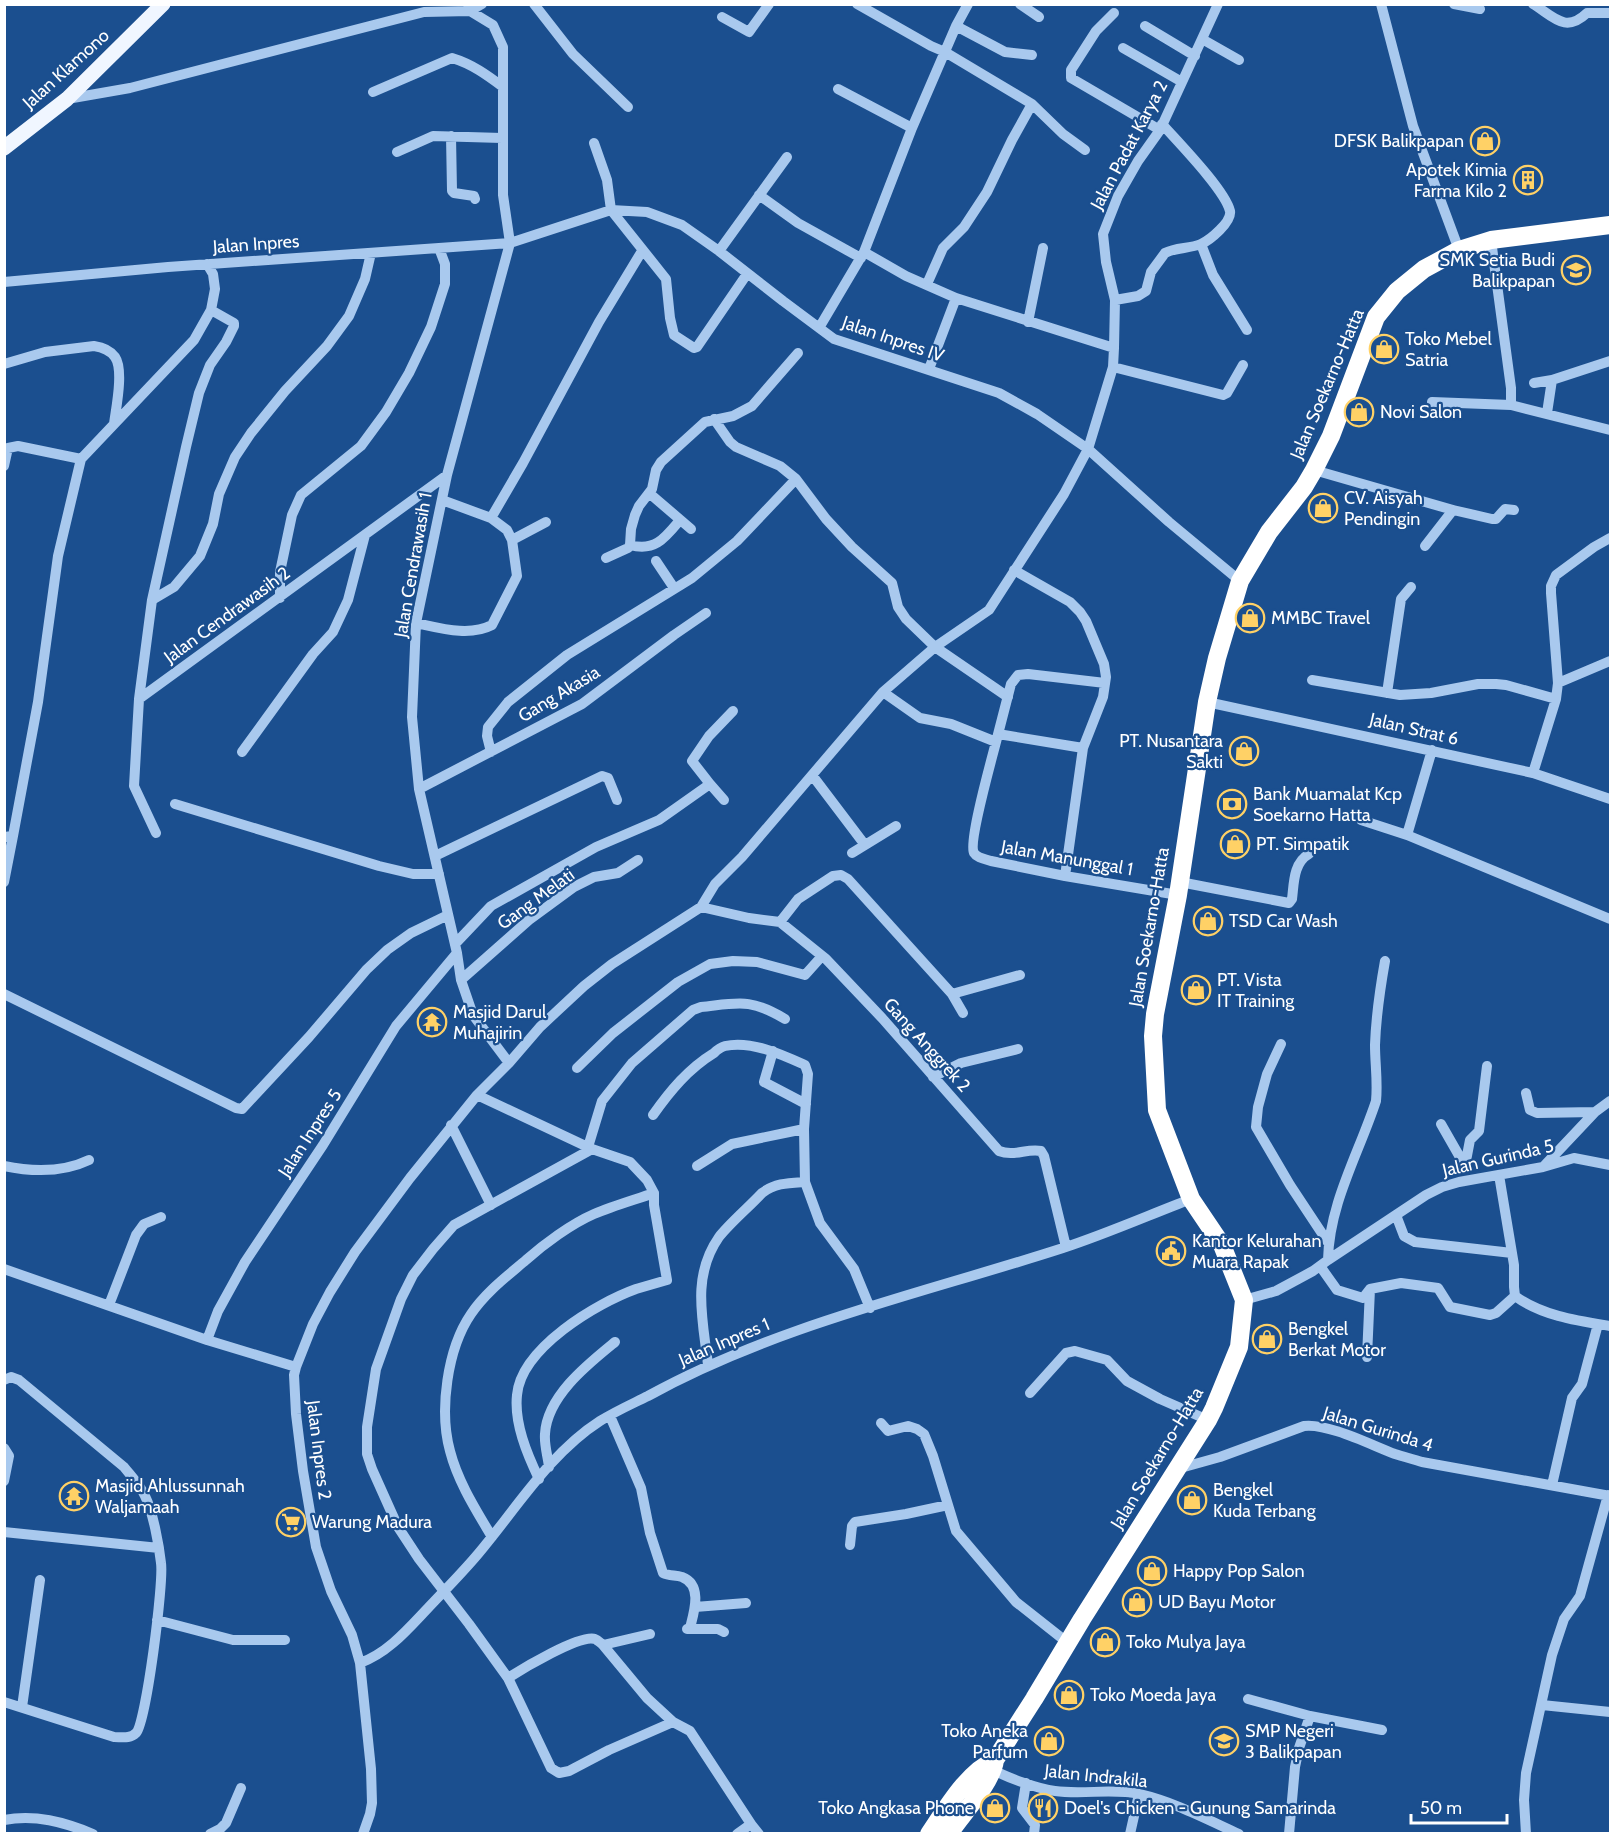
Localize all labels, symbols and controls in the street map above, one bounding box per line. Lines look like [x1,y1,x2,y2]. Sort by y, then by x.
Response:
street label: Jalan Klamono [17,24,114,114]
street label: Jalan Padat Karya 2 [1085,77,1172,214]
shop icon: DFSK Balikpapan [1469,125,1501,157]
place label: DFSK Balikpapan [1334,130,1464,152]
place label: Apotek Kimia Farma Kilo 2 [1406,159,1507,202]
building icon: Apotek Kimia Farma Kilo 2 [1512,164,1544,196]
street label: Jalan Inpres [211,230,300,258]
place label: SMK Setia Budi Balikpapan [1440,249,1555,292]
school or university icon: SMK Setia Budi Balikpapan [1560,254,1592,286]
street label: Jalan Soekarno-Hatta [1285,305,1369,463]
street label: Jalan Inpres IV [838,311,947,367]
place label: Toko Mebel Satria [1405,328,1493,371]
shop icon: Toko Mebel Satria [1368,333,1400,365]
shop icon: Novi Salon [1343,396,1375,428]
place label: Novi Salon [1380,401,1462,423]
place label: CV. Aisyah Pendingin [1344,487,1423,530]
street label: Jalan Cendrawasih 1 [389,491,437,640]
shop icon: CV. Aisyah Pendingin [1307,492,1339,524]
street label: Jalan Cendrawasih 2 [159,562,294,669]
shop icon: MMBC Travel [1234,602,1266,634]
place label: MMBC Travel [1271,607,1371,629]
street label: Gang Akasia [514,661,604,727]
street label: Jalan Strat 6 [1366,708,1461,750]
place label: PT. Nusantara Sakti [1119,730,1223,773]
shop icon: PT. Nusantara Sakti [1228,735,1260,767]
place label: Bank Muamalat Kcp Soekarno Hatta [1253,783,1402,826]
bank icon: Bank Muamalat Kcp Soekarno Hatta [1216,788,1248,820]
shop icon: PT. Simpatik [1219,828,1251,860]
place label: PT. Simpatik [1256,833,1350,855]
street label: Jalan Manunggal 1 [998,835,1135,880]
street label: Jalan Soekarno-Hatta [1124,845,1174,1009]
street label: Gang Melati [493,864,579,934]
shop icon: TSD Car Wash [1192,905,1224,937]
place label: TSD Car Wash [1229,910,1338,932]
place label: PT. Vista IT Training [1217,969,1295,1012]
shop icon: PT. Vista IT Training [1180,974,1212,1006]
street label: Gang Anggrek 2 [879,993,975,1097]
place label: Masjid Darul Muhajirin [453,1001,547,1044]
temple icon: Masjid Darul Muhajirin [416,1006,448,1038]
street label: Jalan Inpres 5 [273,1085,347,1182]
street label: Jalan Gurinda 5 [1439,1135,1556,1182]
place label: Kantor Kelurahan Muara Rapak [1192,1230,1322,1273]
public building icon: Kantor Kelurahan Muara Rapak [1155,1235,1187,1267]
street label: Jalan Inpres 1 [674,1313,773,1371]
place label: Bengkel Berkat Motor [1288,1318,1386,1361]
shop icon: Bengkel Berkat Motor [1251,1323,1283,1355]
street label: Jalan Soekarno-Hatta [1106,1383,1208,1534]
street label: Jalan Inpres 2 [302,1398,336,1501]
street label: Jalan Gurinda 4 [1319,1402,1436,1456]
place label: Masjid Ahlussunnah Waljamaah [95,1475,245,1518]
place label: Bengkel Kuda Terbang [1213,1479,1317,1522]
temple icon: Masjid Ahlussunnah Waljamaah [58,1480,90,1512]
shop icon: Bengkel Kuda Terbang [1176,1484,1208,1516]
supermarket icon: Warung Madura [275,1506,307,1538]
place label: Warung Madura [312,1511,432,1533]
shop icon: Happy Pop Salon [1136,1555,1168,1587]
place label: Happy Pop Salon [1173,1560,1304,1582]
shop icon: UD Bayu Motor [1121,1586,1153,1618]
place label: UD Bayu Motor [1158,1591,1276,1613]
shop icon: Toko Mulya Jaya [1089,1626,1121,1658]
place label: Toko Mulya Jaya [1126,1631,1246,1653]
shop icon: Toko Moeda Jaya [1053,1679,1085,1711]
place label: Toko Moeda Jaya [1090,1684,1217,1706]
place label: Toko Aneka Parfum [941,1720,1028,1763]
place label: SMP Negeri 3 Balikpapan [1245,1720,1342,1763]
shop icon: Toko Aneka Parfum [1033,1725,1065,1757]
school or university icon: SMP Negeri 3 Balikpapan [1208,1725,1240,1757]
street label: Jalan Indrakila [1042,1760,1149,1792]
scale bar [1411,1787,1507,1825]
shop icon: Toko Angkasa Phone [979,1792,1011,1824]
restaurant icon: Doel's Chicken - Gunung Samarinda [1027,1792,1059,1824]
place label: Toko Angkasa Phone [818,1797,974,1819]
place label: Doel's Chicken - Gunung Samarinda [1064,1797,1336,1819]
text: 50 m [1420,1797,1462,1819]

